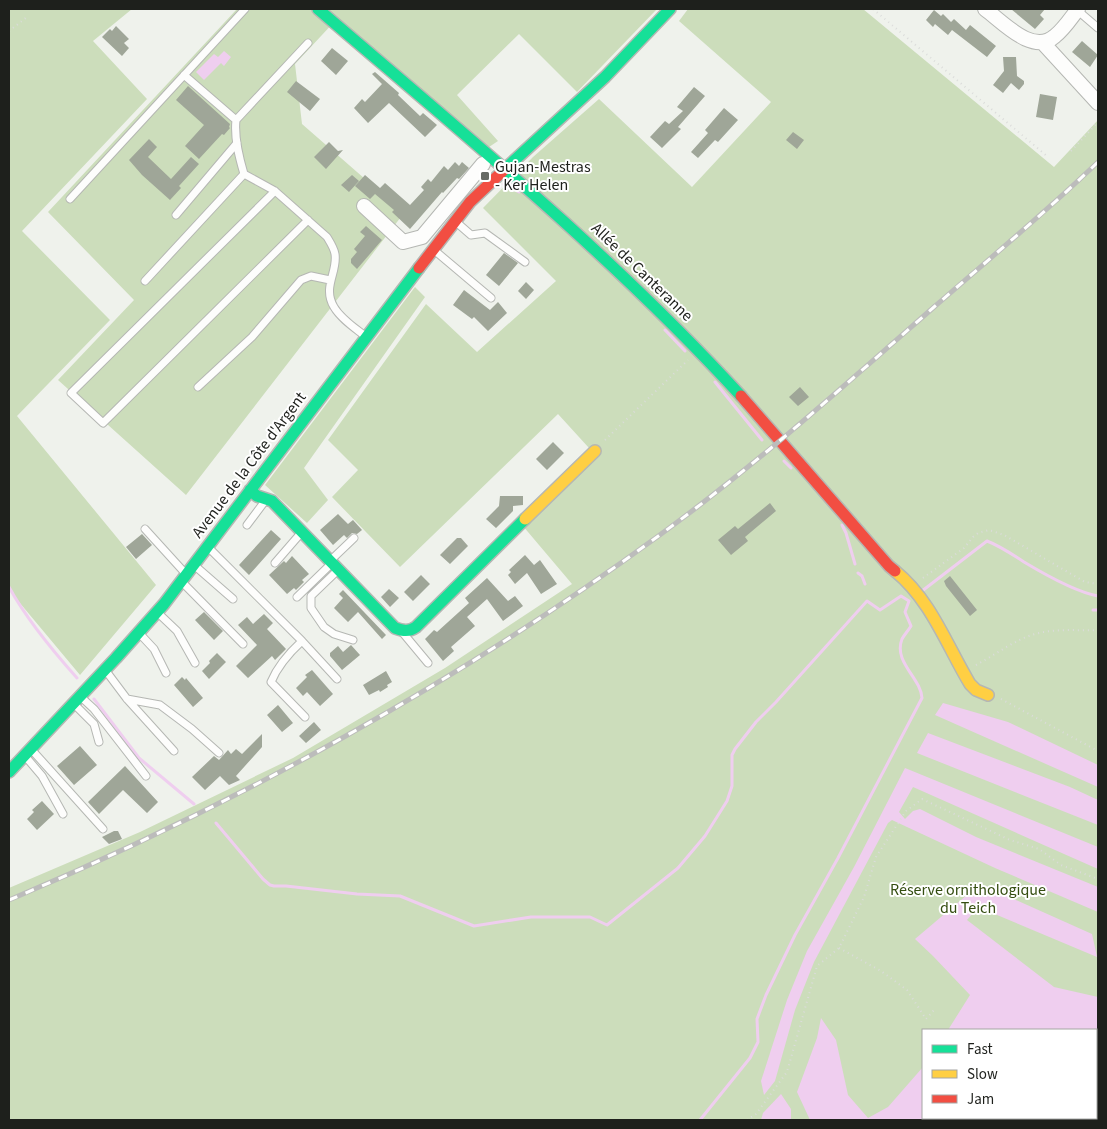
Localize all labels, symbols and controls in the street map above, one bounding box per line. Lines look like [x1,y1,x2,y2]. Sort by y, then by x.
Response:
place label: Gujan-Mestras - Ker Helen [495,156,591,196]
marker: Gujan-Mestras - Ker Helen [479,170,491,182]
street label: Allée de Canteranne [586,218,698,326]
street label: Avenue de la Côte d'Argent [187,387,312,543]
park label: Réserve ornithologique du Teich [890,879,1046,919]
legend [922,1029,1097,1119]
text: Fast [967,1039,993,1060]
text: Slow [967,1064,998,1085]
text: Jam [967,1089,994,1110]

